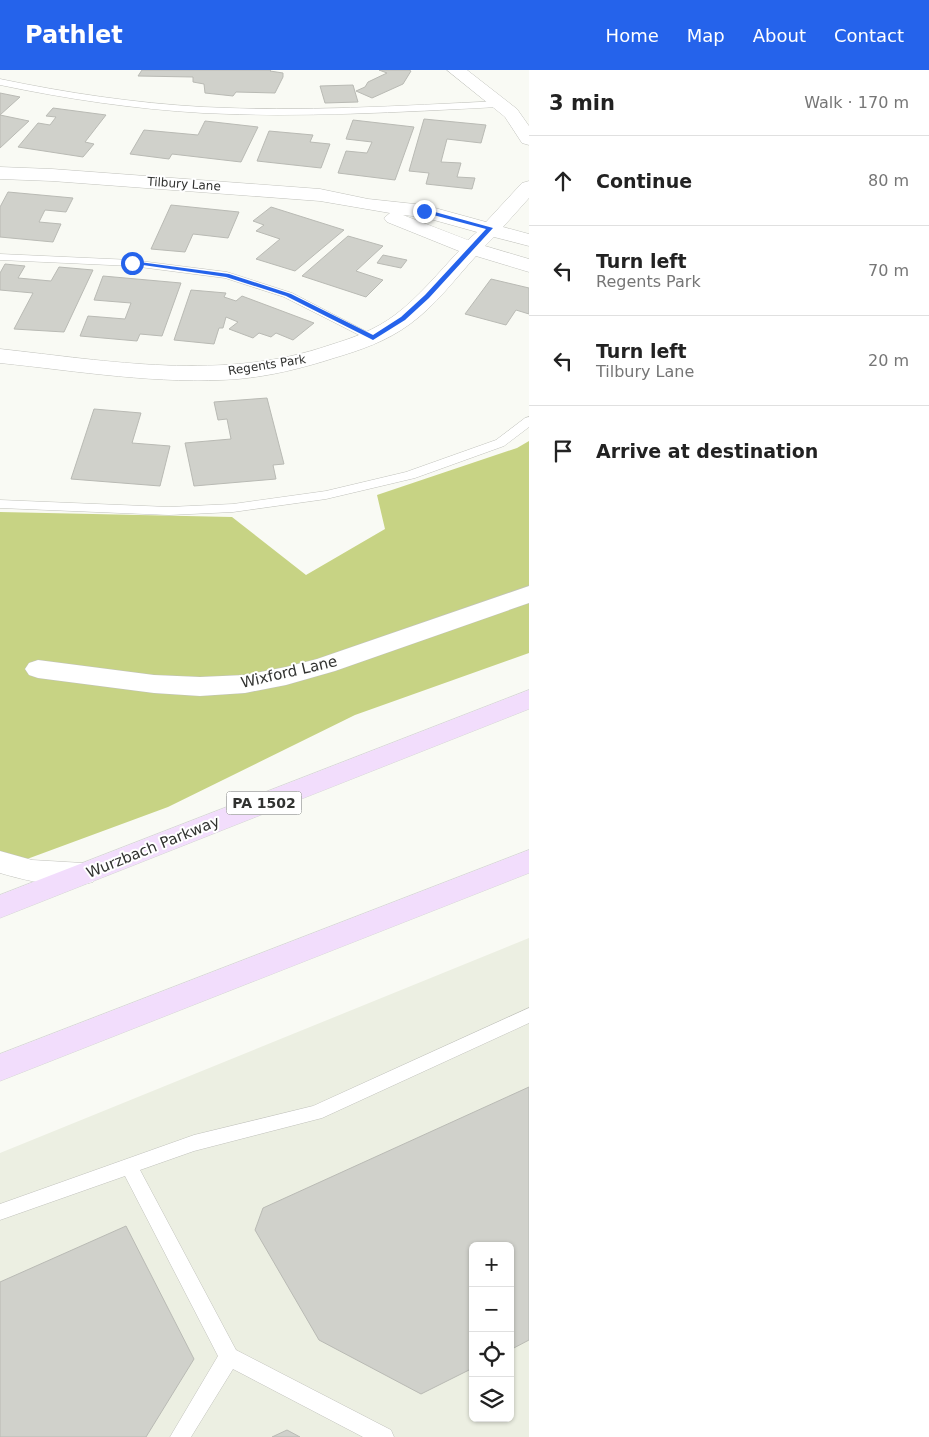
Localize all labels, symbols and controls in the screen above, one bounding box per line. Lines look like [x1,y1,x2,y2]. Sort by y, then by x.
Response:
text: Pathlet [25,21,123,49]
text: Home [606,25,659,46]
text: Map [687,25,725,46]
text: About [753,25,806,46]
text: Contact [834,25,904,46]
text: 3 min [549,91,615,115]
text: Walk · 170 m [804,93,909,112]
icon: ahead [549,167,577,195]
text: Continue [596,170,692,192]
text: 80 m [868,171,909,190]
street label: Tilbury Lane [146,174,221,194]
route end [413,200,436,223]
text: Turn left [596,250,687,272]
route start [121,252,144,275]
icon: left [549,257,577,285]
text: 70 m [868,261,909,280]
text: Regents Park [596,272,701,291]
text: Turn left [596,340,687,362]
icon: left [549,347,577,375]
text: 20 m [868,351,909,370]
street label: Regents Park [227,352,307,378]
text: Tilbury Lane [596,362,694,381]
icon: arrive [549,437,577,465]
text: Arrive at destination [596,440,818,462]
street label: Wixford Lane [239,652,339,692]
road number: PA 1502 [226,791,302,814]
street label: Wurzbach Parkway [84,812,222,882]
map controls [469,1242,514,1422]
button: + [469,1242,514,1287]
button: − [469,1287,514,1332]
button: locate [469,1332,514,1377]
button: layers [469,1377,514,1422]

